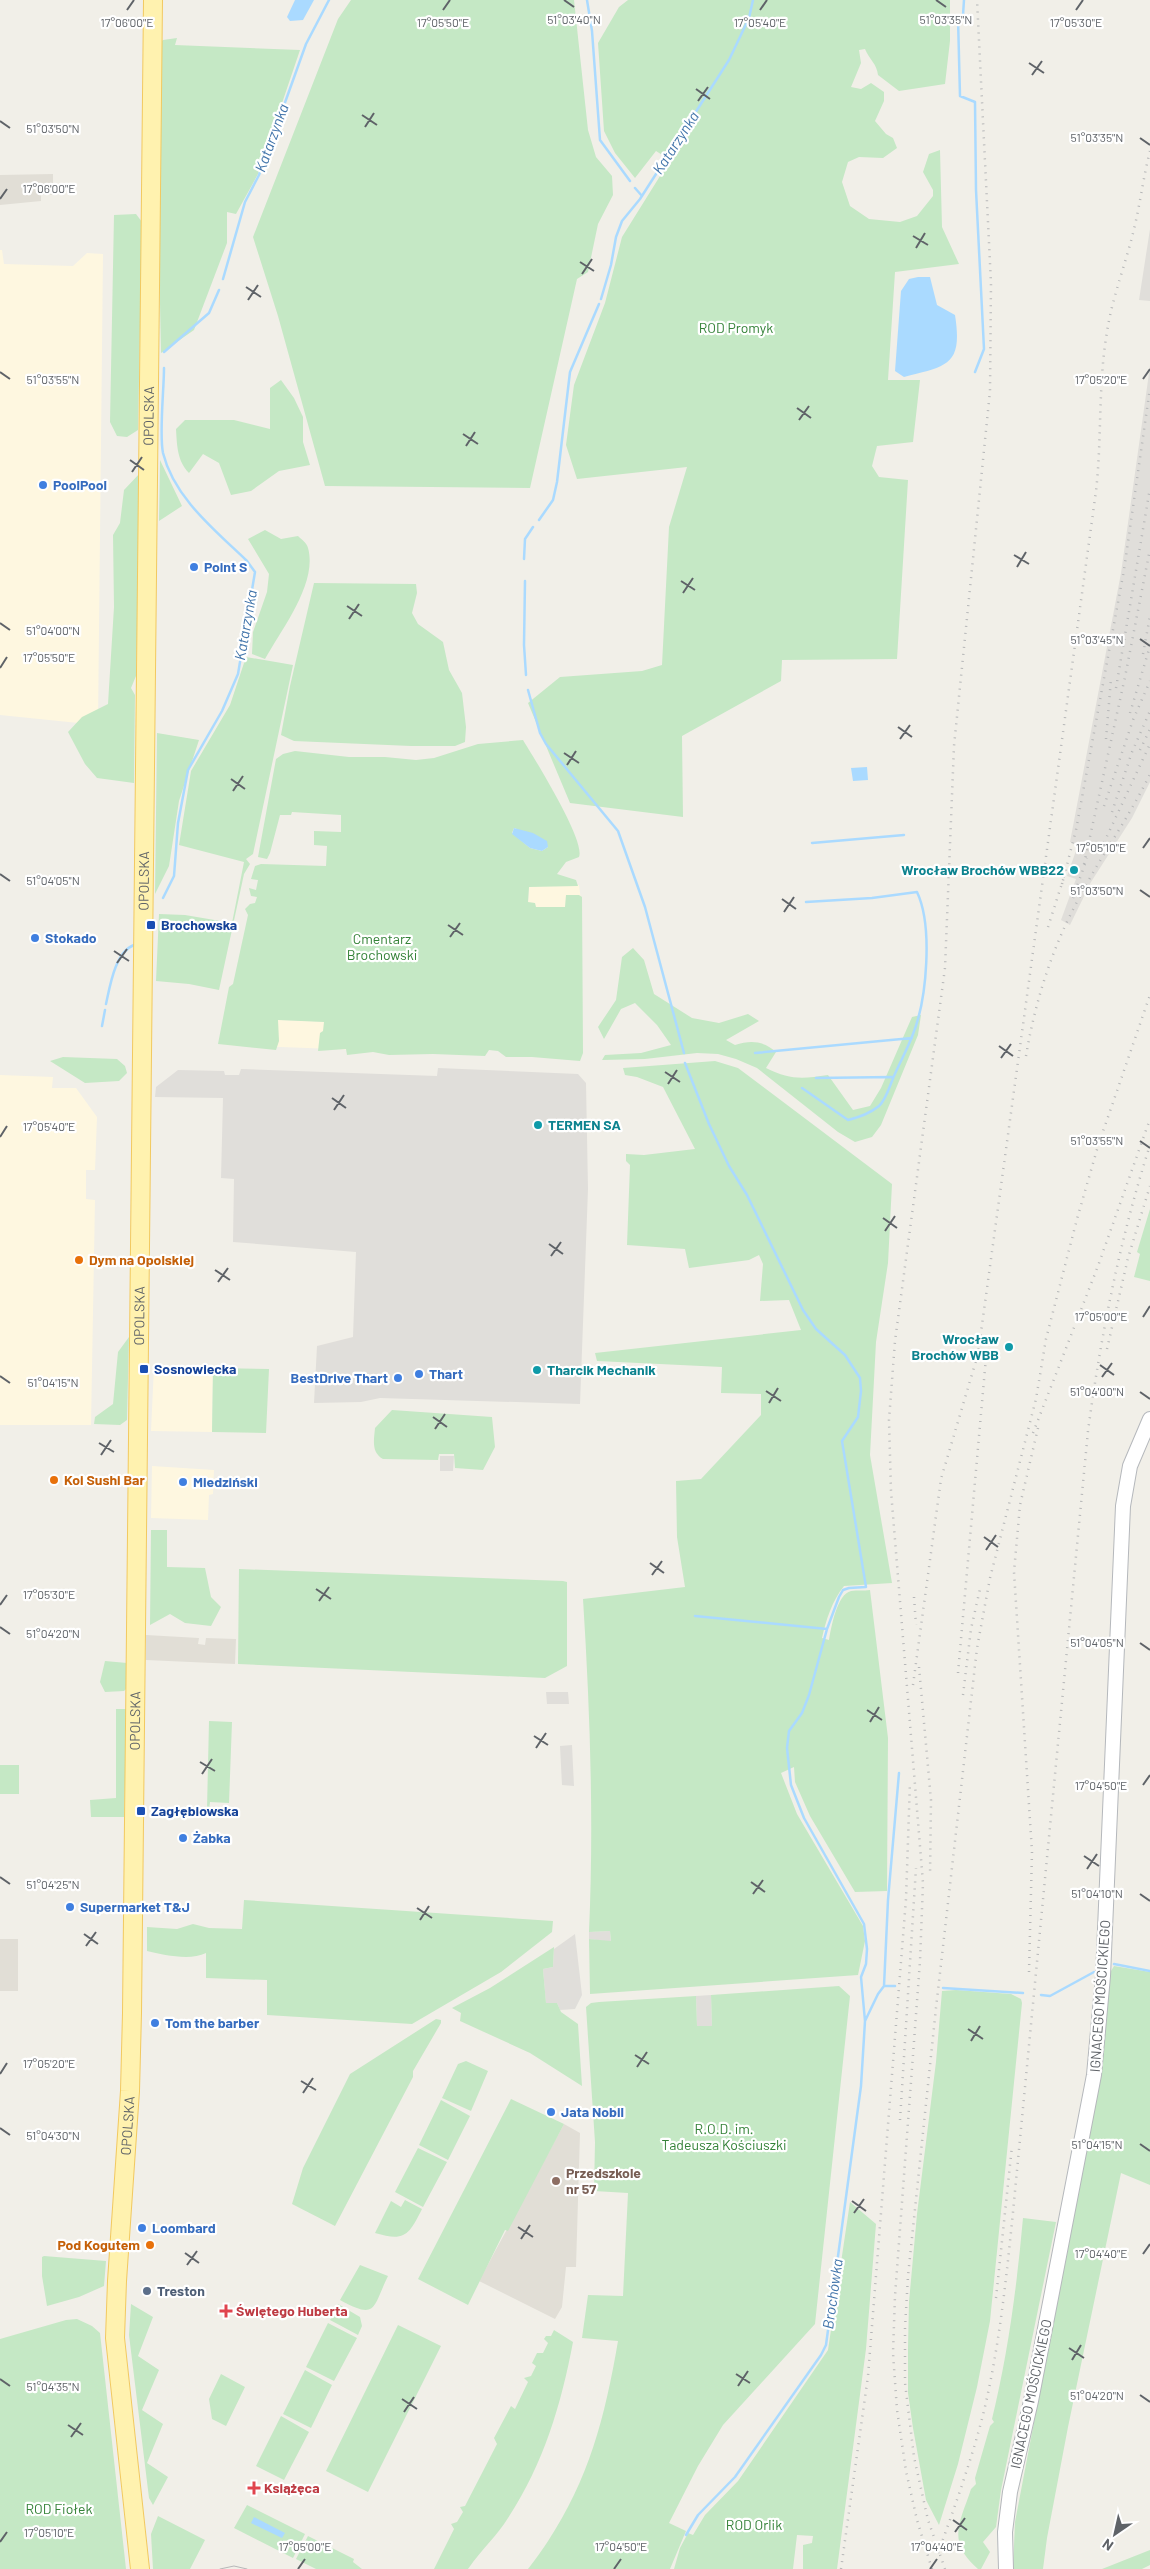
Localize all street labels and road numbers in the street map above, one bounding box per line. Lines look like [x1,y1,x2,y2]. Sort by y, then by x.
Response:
street label: OPOLSKA [139,386,157,446]
street label: OPOLSKA [135,851,152,911]
street label: OPOLSKA [130,1286,148,1346]
street label: OPOLSKA [126,1691,143,1751]
street label: IGNACEGO MOŚCICKIEGO [1086,1919,1113,2073]
street label: OPOLSKA [117,2095,138,2156]
street label: IGNACEGO MOŚCICKIEGO [1006,2318,1055,2470]

